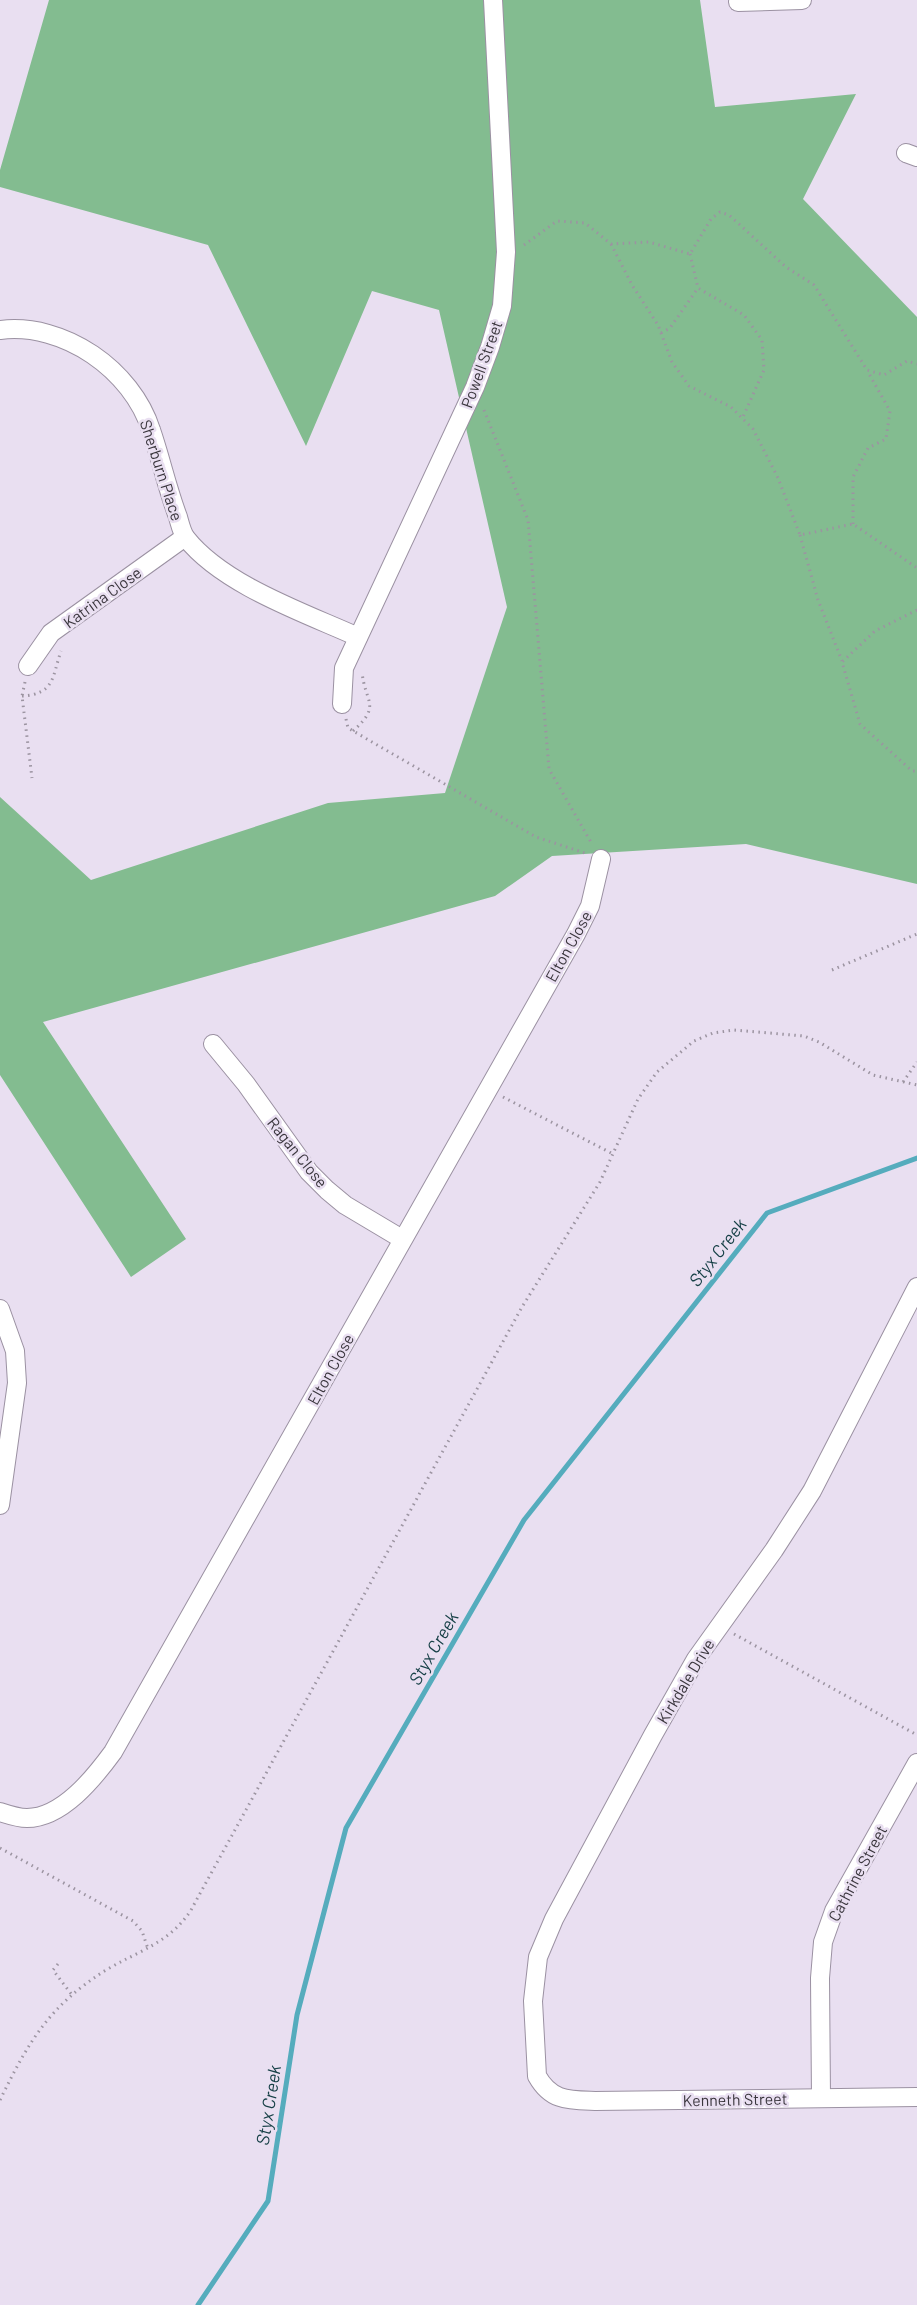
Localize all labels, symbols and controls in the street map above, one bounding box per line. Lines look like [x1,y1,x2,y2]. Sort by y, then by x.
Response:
street label: Powell Street [456,318,506,410]
street label: Sherburn Place [137,417,187,523]
street label: Katrina Close [59,562,145,632]
street label: Elton Close [541,907,595,985]
street label: Ragan Close [264,1113,332,1191]
water label: Styx Creek [683,1213,751,1291]
street label: Elton Close [303,1330,357,1408]
water label: Styx Creek [403,1607,463,1688]
street label: Kirkdale Drive [652,1635,718,1727]
street label: Cathrine Street [824,1822,890,1924]
water label: Styx Creek [251,2063,285,2147]
street label: Kenneth Street [682,2089,788,2109]

